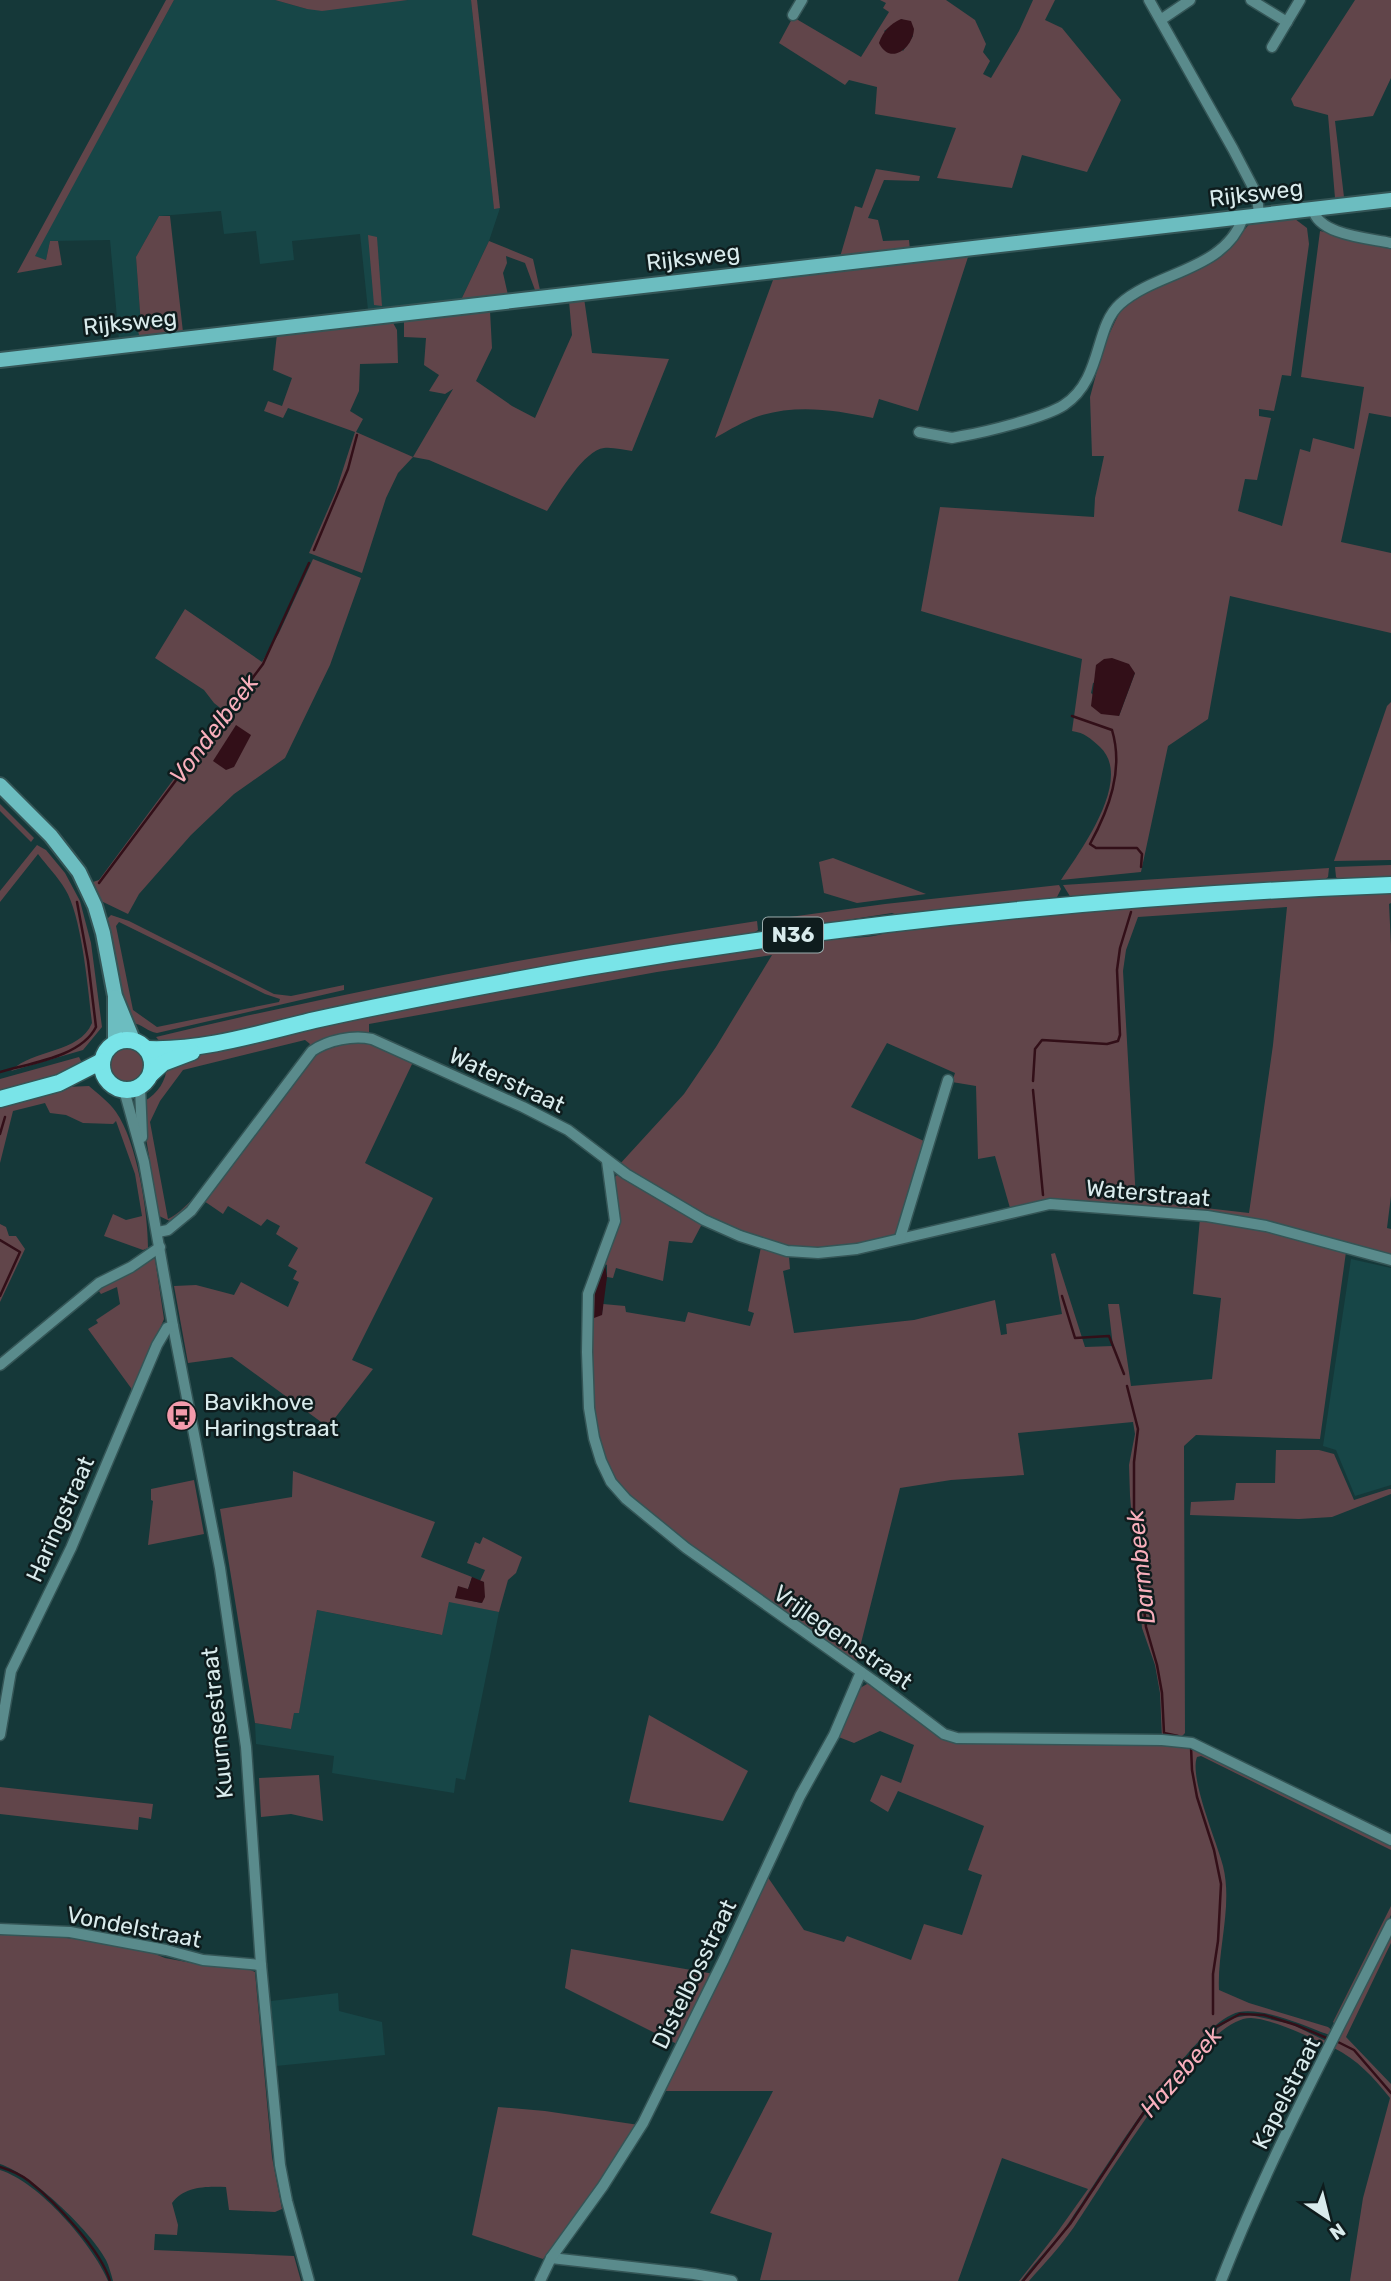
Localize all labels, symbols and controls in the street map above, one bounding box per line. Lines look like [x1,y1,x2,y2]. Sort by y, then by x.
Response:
street label: Rijksweg [1208,173,1304,213]
street label: Rijksweg [645,237,741,277]
street label: Rijksweg [82,303,178,341]
water label: Vondelbeek [164,668,265,789]
road number: N36 [763,918,823,953]
street label: Waterstraat [445,1041,569,1119]
street label: Waterstraat [1085,1174,1211,1212]
place label: Bavikhove Haringstraat [204,1388,339,1442]
bus stop icon: Bavikhove Haringstraat [164,1398,198,1432]
street label: Haringstraat [20,1452,100,1586]
water label: Darmbeek [1121,1508,1161,1625]
street label: Vrijlegemstraat [768,1579,918,1695]
street label: Kuurnsestraat [195,1646,239,1800]
street label: Distelbosstraat [646,1895,742,2053]
street label: Vondelstraat [64,1900,204,1954]
water label: Hazebeek [1134,2021,1228,2123]
street label: Kapelstraat [1246,2032,1326,2154]
north arrow [1293,2183,1363,2253]
text: N [1325,2218,1350,2245]

